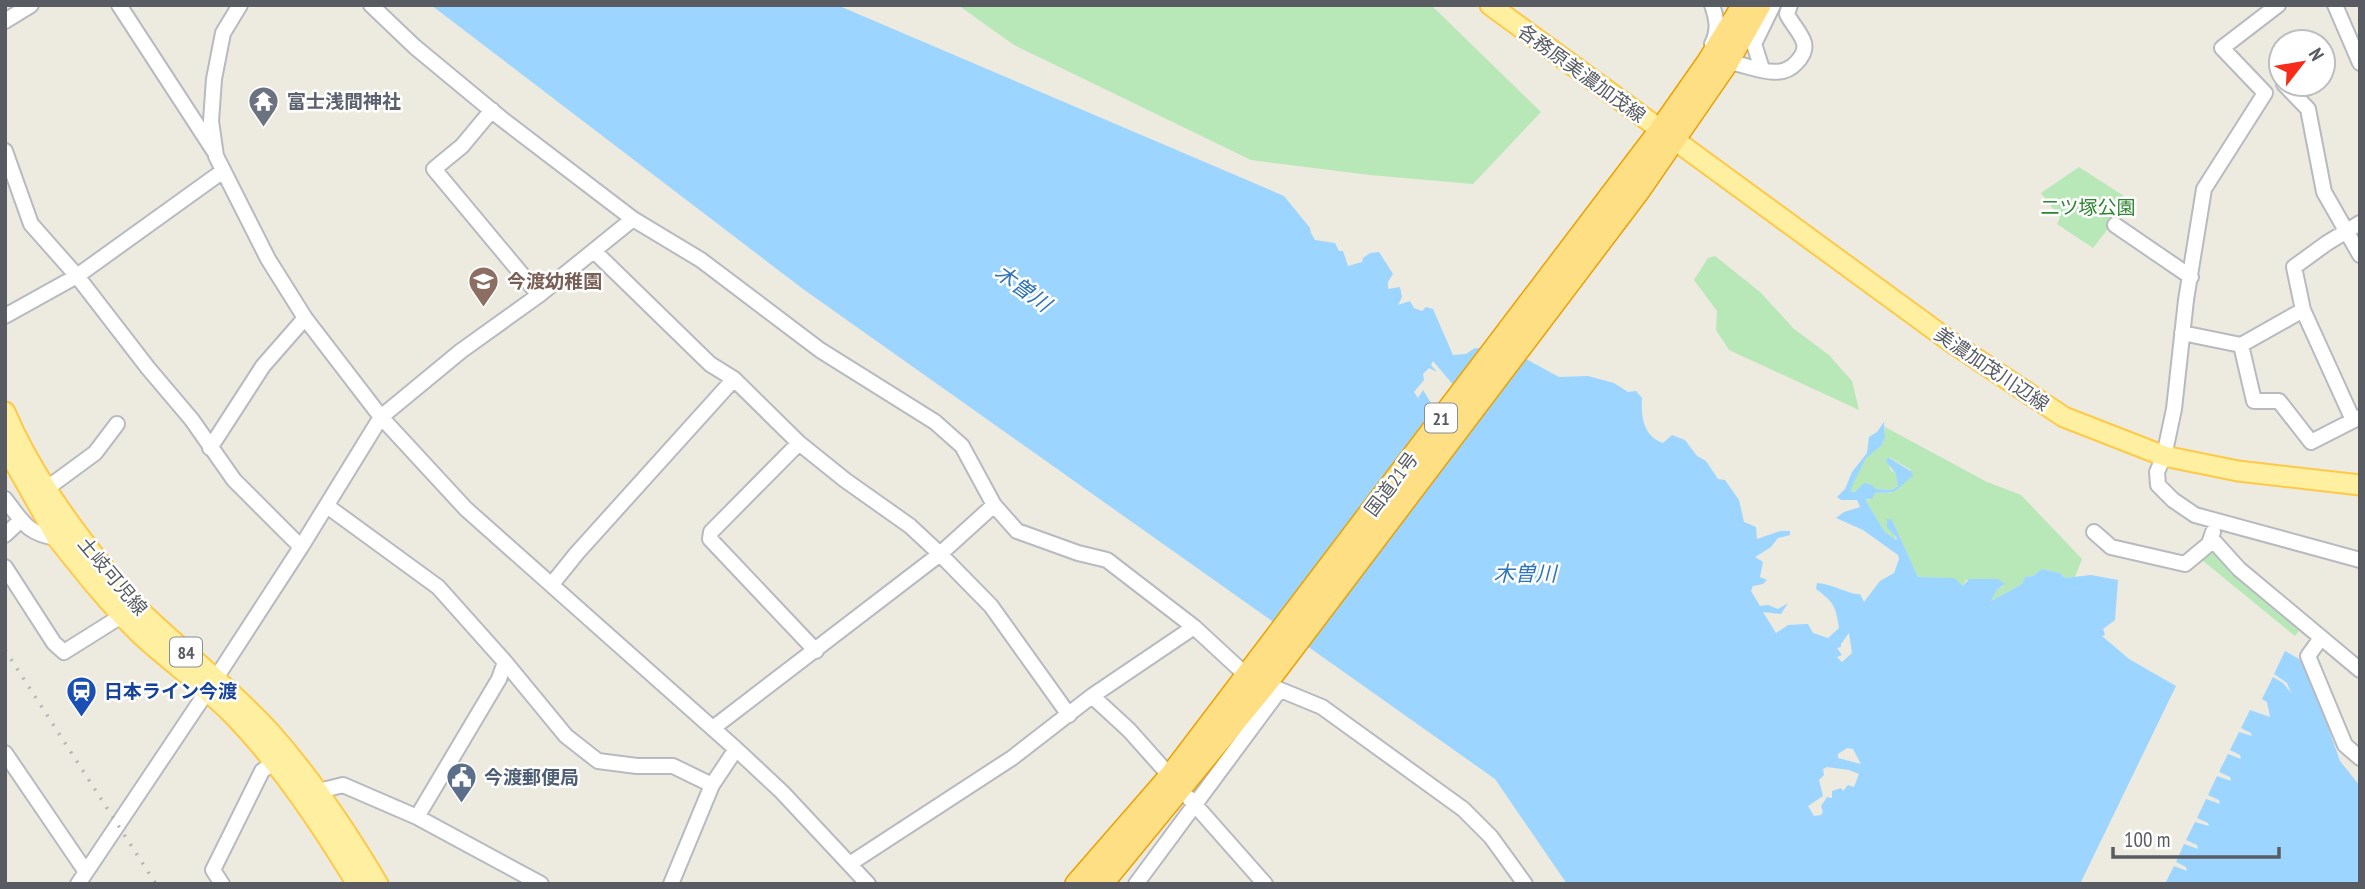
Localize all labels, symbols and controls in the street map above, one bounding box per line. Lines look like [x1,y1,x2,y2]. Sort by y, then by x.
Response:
street label: 各務原美濃加茂線 [1513,19,1651,127]
north arrow [2267,28,2337,98]
text: N [2304,44,2330,65]
temple icon: 富士浅間神社 [247,84,281,128]
place label: 富士浅間神社 [287,89,401,113]
park label: 二ツ塚公園 [2040,195,2136,219]
water label: 木曽川 [990,259,1058,319]
school or university icon: 今渡幼稚園 [467,264,501,308]
place label: 今渡幼稚園 [507,269,602,293]
street label: 美濃加茂川辺線 [1930,322,2054,416]
road number: 21 [1425,404,1457,432]
street label: 国道21号 [1359,447,1423,521]
street label: 土岐可児線 [73,532,153,620]
water label: 木曽川 [1494,560,1558,587]
road number: 84 [170,638,202,666]
station icon: 日本ライン今渡 [64,674,98,718]
place label: 日本ライン今渡 [104,679,237,703]
public building icon: 今渡郵便局 [444,760,478,804]
place label: 今渡郵便局 [484,765,579,789]
scale bar [2113,816,2279,860]
text: 100 m [2124,826,2170,853]

